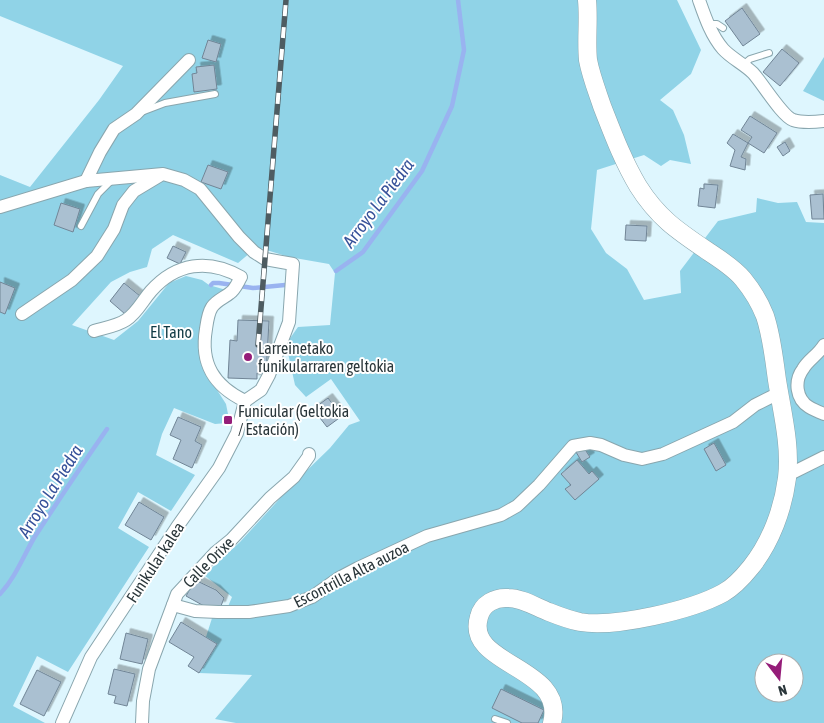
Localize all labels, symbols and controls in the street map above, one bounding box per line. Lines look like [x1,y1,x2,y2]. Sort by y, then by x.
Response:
water label: Arroyo La Piedra [337,154,418,252]
park label: El Tano [150,323,192,341]
place label: Larreinetako funikularraren geltokia [258,339,394,376]
marker: Larreinetako funikularraren geltokia [242,351,254,363]
place label: Funicular (Geltokia / Estación) [238,402,349,439]
marker: Funicular (Geltokia / Estación) [222,414,234,426]
water label: Arroyo La Piedra [13,440,87,542]
street label: Funikular kalea [122,518,188,606]
street label: Calle Orixe [179,533,237,591]
street label: Escontrilla Alta auzoa [290,537,412,611]
north arrow [754,653,804,703]
text: N [776,682,789,699]

